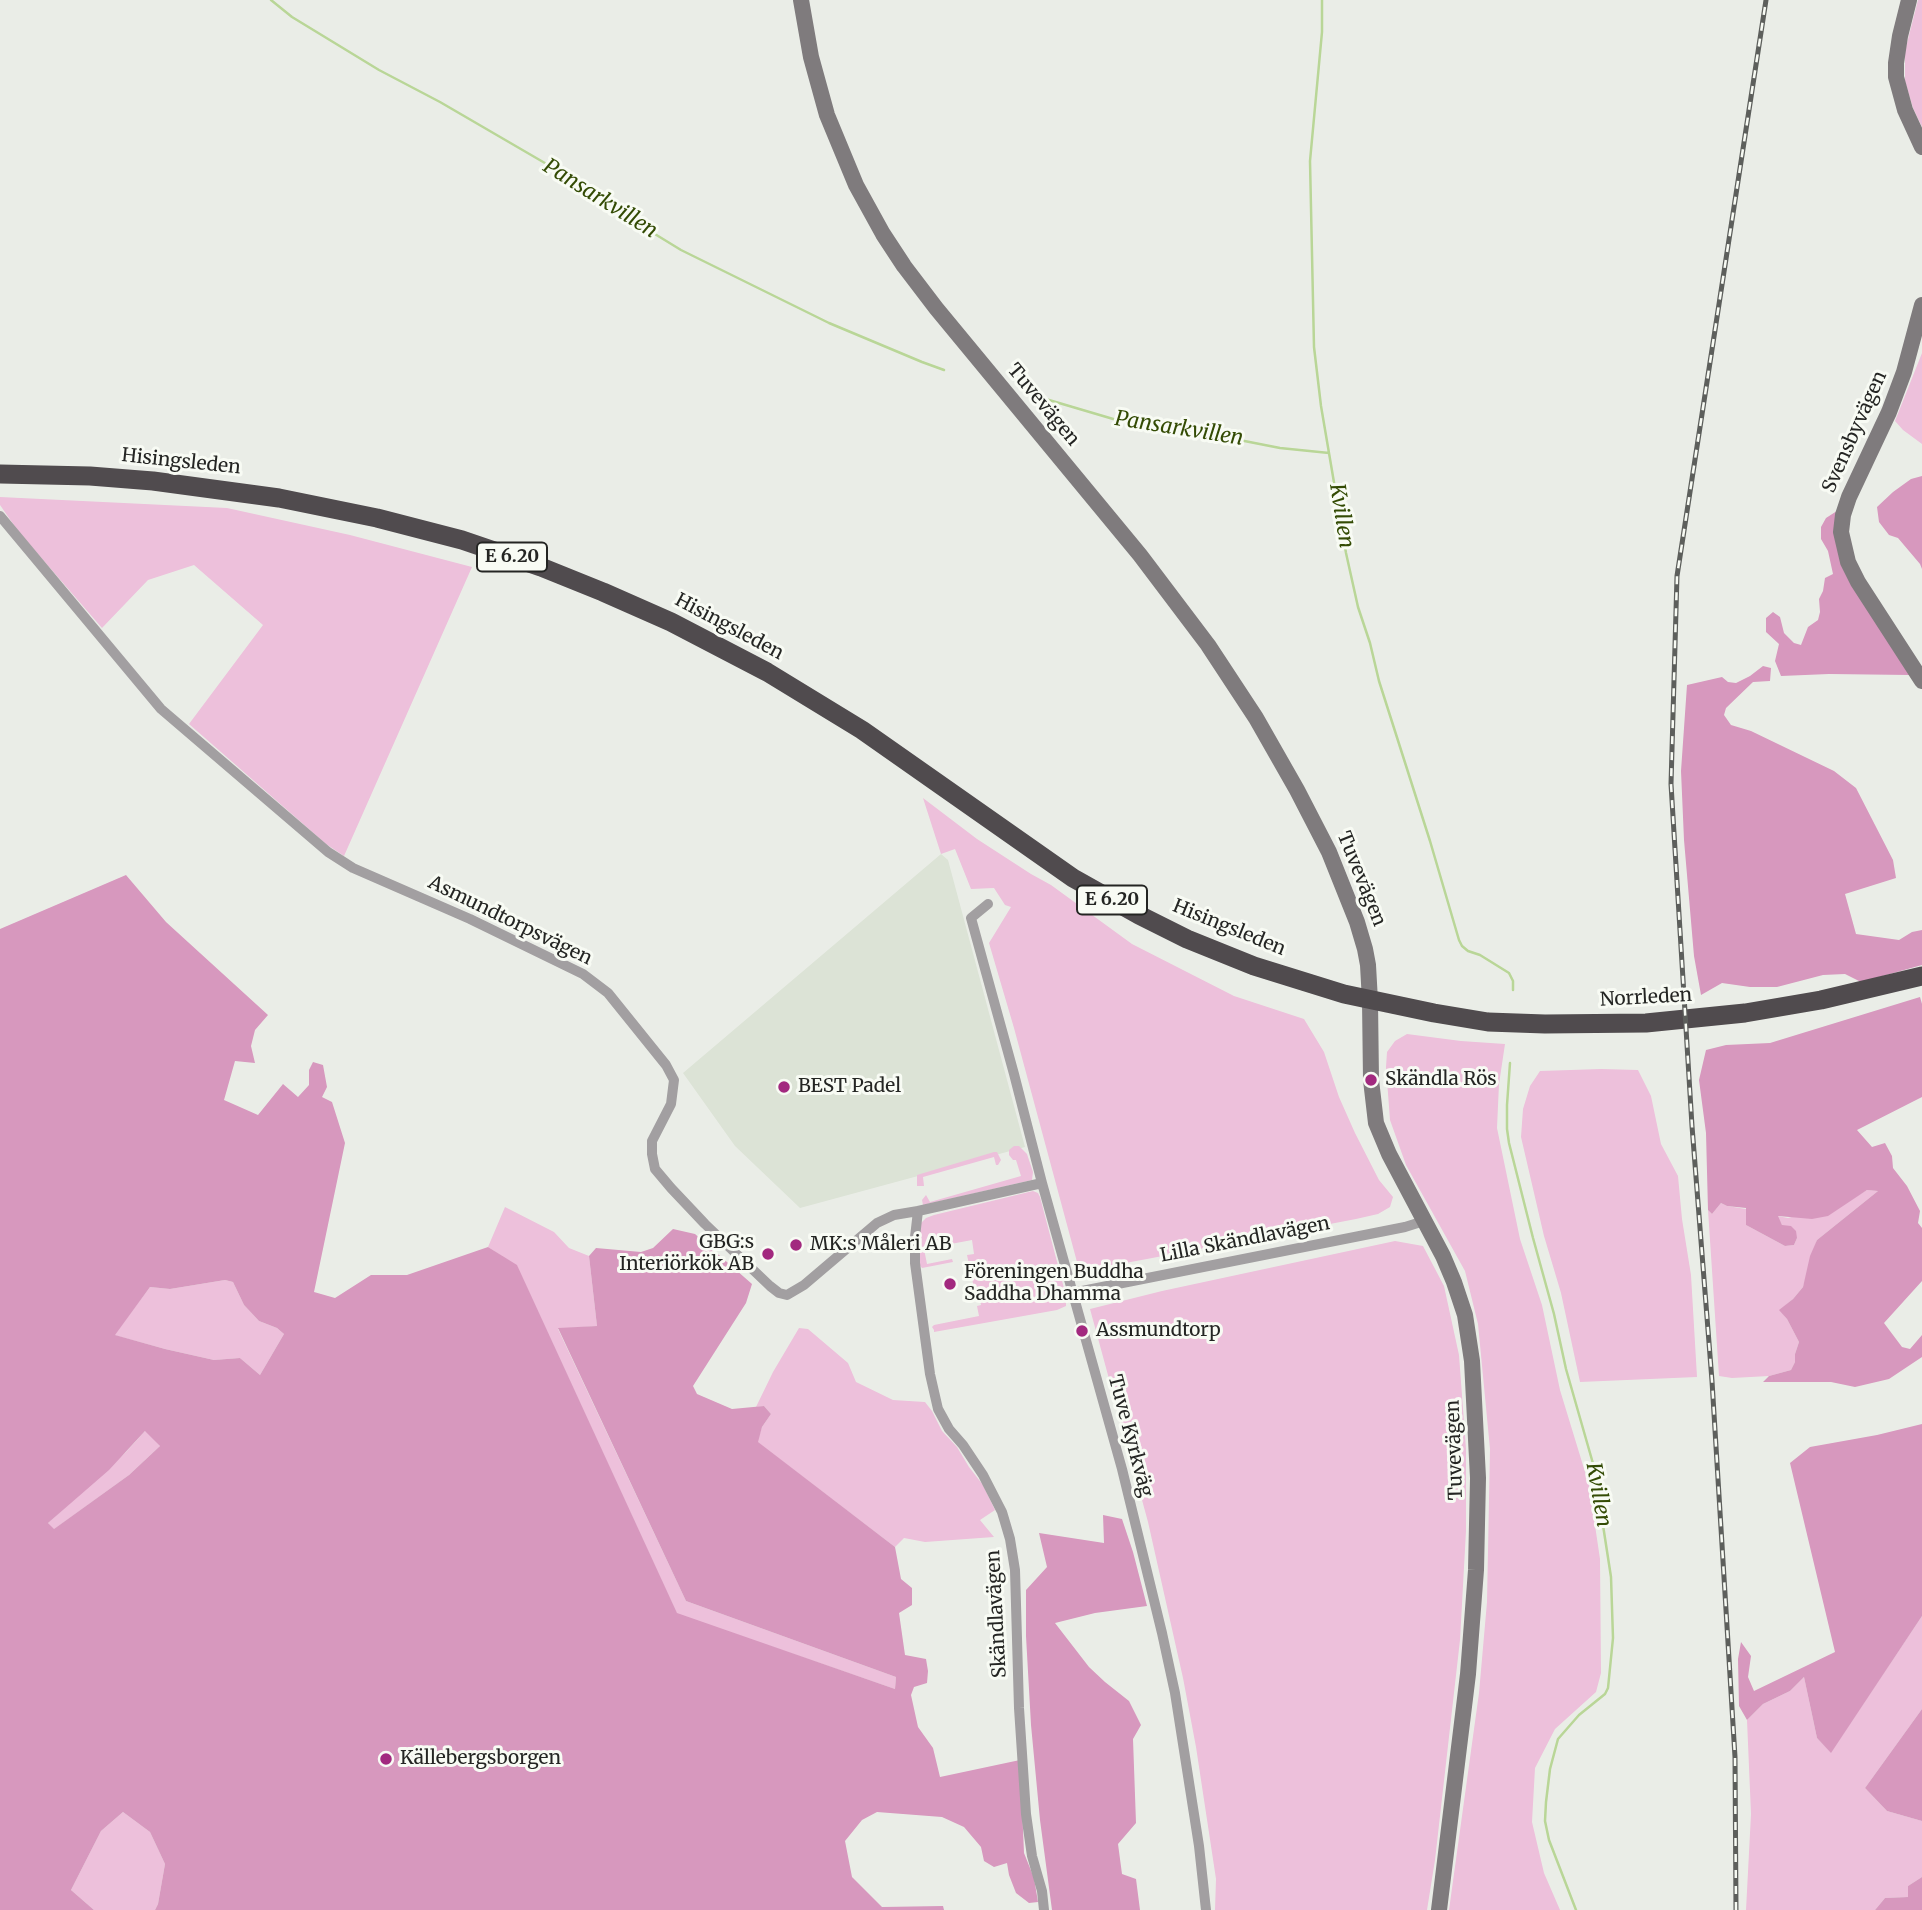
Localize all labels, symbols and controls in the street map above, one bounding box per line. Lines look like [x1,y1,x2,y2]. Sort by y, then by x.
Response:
water label: Pansarkvillen [538,154,662,244]
street label: Tuvevägen [1002,359,1084,451]
street label: Svensbyvägen [1818,368,1892,496]
water label: Pansarkvillen [1113,406,1245,452]
street label: Hisingsleden [120,444,242,480]
water label: Kvillen [1323,482,1359,550]
road number: E 6.20 [477,542,547,572]
street label: Hisingsleden [671,589,787,665]
street label: Tuvevägen [1332,828,1390,930]
street label: Asmundtorpsvägen [424,871,596,971]
road number: E 6.20 [1077,886,1147,915]
street label: Hisingsleden [1169,895,1289,961]
street label: Norrleden [1599,984,1693,1012]
place label: Skändla Rös [1385,1069,1497,1091]
marker: Skändla Rös [1363,1072,1379,1088]
place label: BEST Padel [798,1076,901,1098]
marker: BEST Padel [776,1079,792,1095]
street label: Lilla Skändlavägen [1158,1212,1332,1268]
place label: GBG:s Interiörkök AB [619,1232,754,1276]
place label: MK:s Måleri AB [810,1234,951,1256]
marker: MK:s Måleri AB [788,1237,804,1253]
marker: GBG:s Interiörkök AB [760,1246,776,1262]
place label: Föreningen Buddha Saddha Dhamma [964,1262,1144,1306]
marker: Föreningen Buddha Saddha Dhamma [942,1276,958,1292]
place label: Assmundtorp [1096,1320,1221,1342]
marker: Assmundtorp [1074,1323,1090,1339]
street label: Tuve Kyrkväg [1103,1372,1157,1500]
street label: Tuvevägen [1442,1400,1468,1500]
water label: Kvillen [1580,1461,1616,1529]
street label: Skändlavägen [982,1549,1012,1679]
place label: Källebergsborgen [400,1748,561,1770]
marker: Källebergsborgen [378,1751,394,1767]

